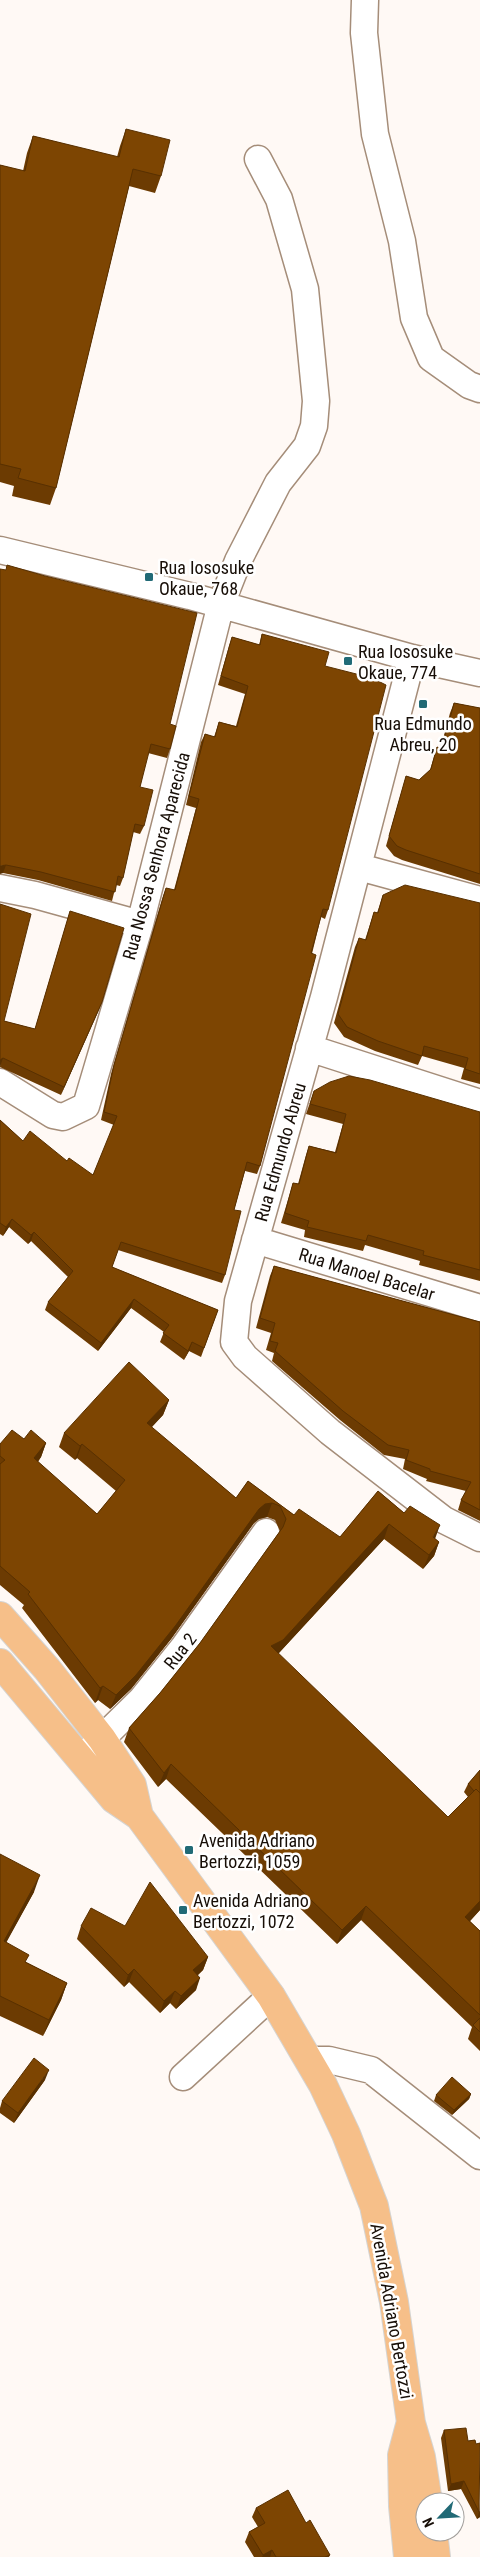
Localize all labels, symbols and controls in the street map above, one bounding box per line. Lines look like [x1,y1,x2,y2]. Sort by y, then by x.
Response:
place label: Rua Iososuke Okaue, 768 [159,557,254,599]
marker: Rua Iososuke Okaue, 768 [143,571,155,583]
place label: Rua Iososuke Okaue, 774 [358,641,453,683]
marker: Rua Iososuke Okaue, 774 [342,655,354,667]
marker: Rua Edmundo Abreu, 20 [417,698,429,710]
place label: Rua Edmundo Abreu, 20 [374,713,472,755]
street label: Rua Nossa Senhora Aparecida [118,750,194,962]
street label: Rua Edmundo Abreu [250,1080,310,1224]
street label: Rua Manoel Bacelar [296,1243,438,1305]
street label: Rua 2 [159,1629,201,1673]
place label: Avenida Adriano Bertozzi, 1059 [199,1830,315,1872]
marker: Avenida Adriano Bertozzi, 1059 [183,1844,195,1856]
place label: Avenida Adriano Bertozzi, 1072 [193,1890,309,1932]
marker: Avenida Adriano Bertozzi, 1072 [177,1904,189,1916]
street label: Avenida Adriano Bertozzi [366,2221,418,2401]
north arrow [415,2492,465,2542]
text: N [419,2515,437,2530]

